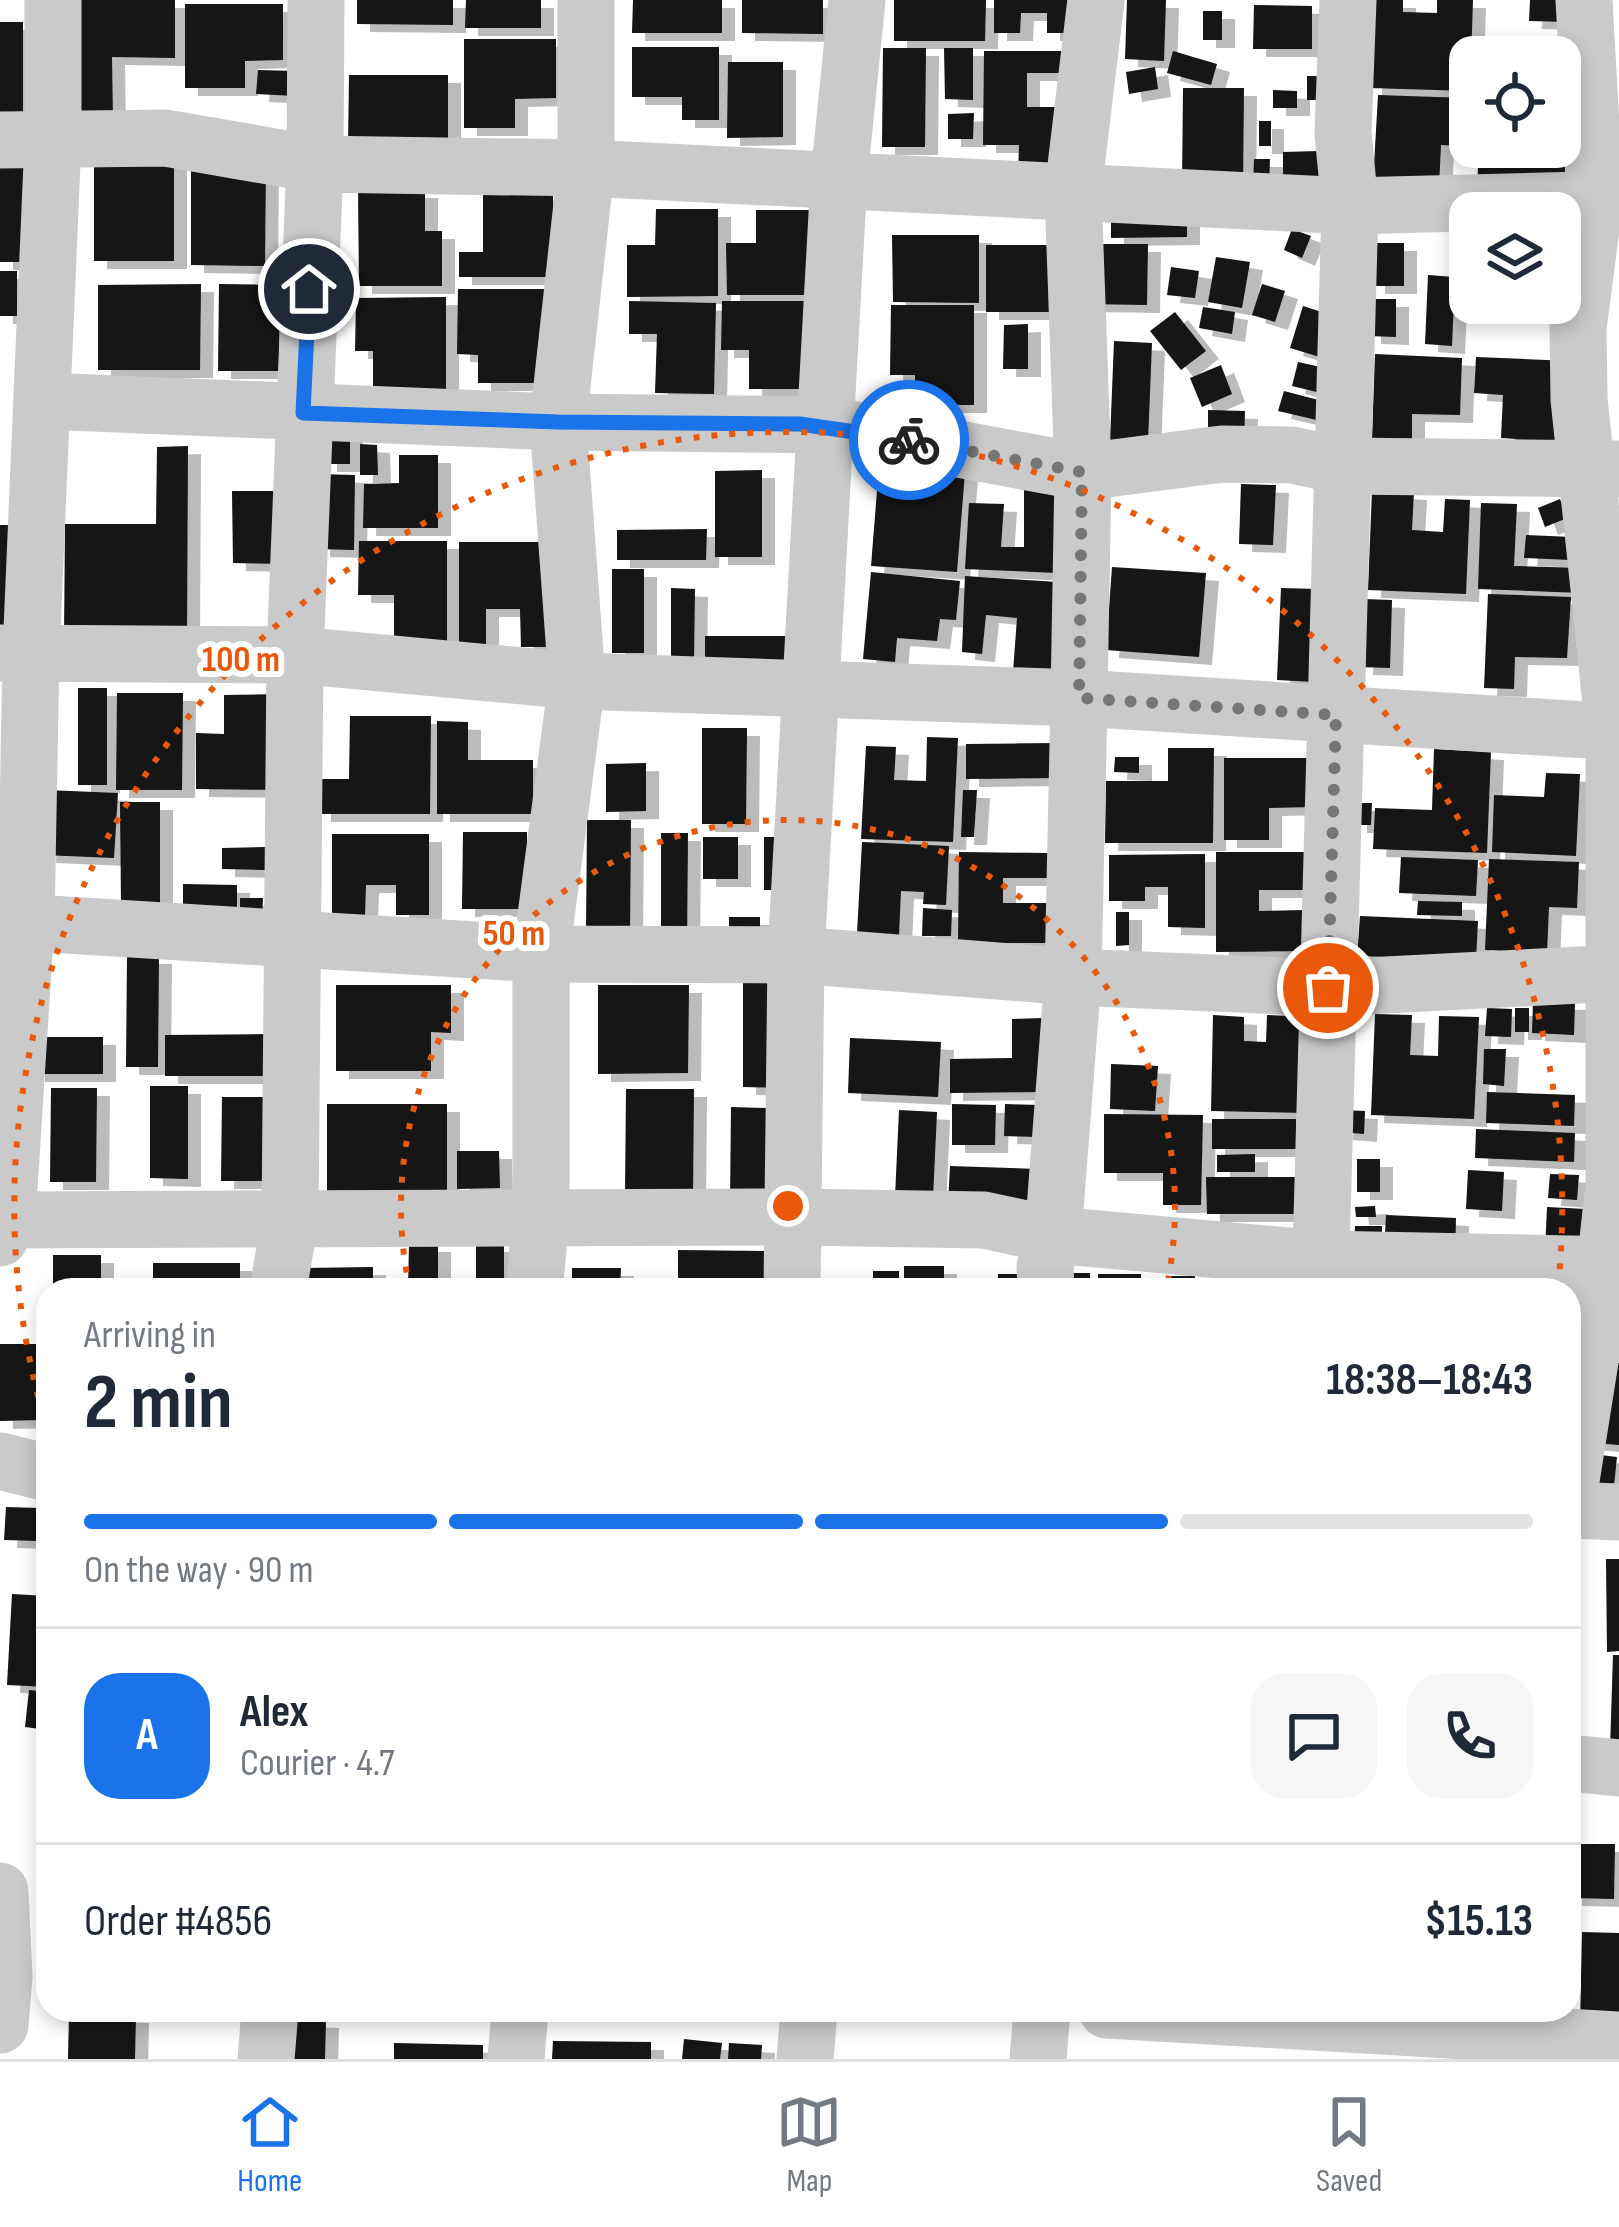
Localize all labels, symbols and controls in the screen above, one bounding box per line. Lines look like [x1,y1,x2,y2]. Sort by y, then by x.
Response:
map controls [1449,36,1581,324]
button: locate [1449,36,1581,168]
button: layers [1449,192,1581,324]
pin [258,238,360,340]
icon: home [276,256,342,322]
courier [849,380,969,500]
icon: bike [876,407,942,473]
text: 100 m [202,639,280,682]
text: 50 m [483,913,545,956]
pin [1277,937,1379,1039]
icon: bag [1295,955,1361,1021]
centre of rings [767,1185,809,1227]
text: Arriving in [84,1312,216,1359]
text: 18:38–18:43 [1326,1353,1533,1408]
text: 2 min [84,1357,233,1450]
text: On the way · 90 m [84,1547,314,1594]
button: chat [1251,1673,1377,1799]
button: phone [1407,1673,1533,1799]
text: Alex [240,1685,308,1740]
text: A [136,1708,158,1763]
text: Courier · 4.7 [240,1740,395,1787]
text: Order #4856 [84,1894,272,1949]
text: $15.13 [1424,1894,1533,1949]
tab: Home [237,2089,303,2201]
tab: Map [776,2089,842,2201]
tab: Saved [1316,2089,1382,2201]

